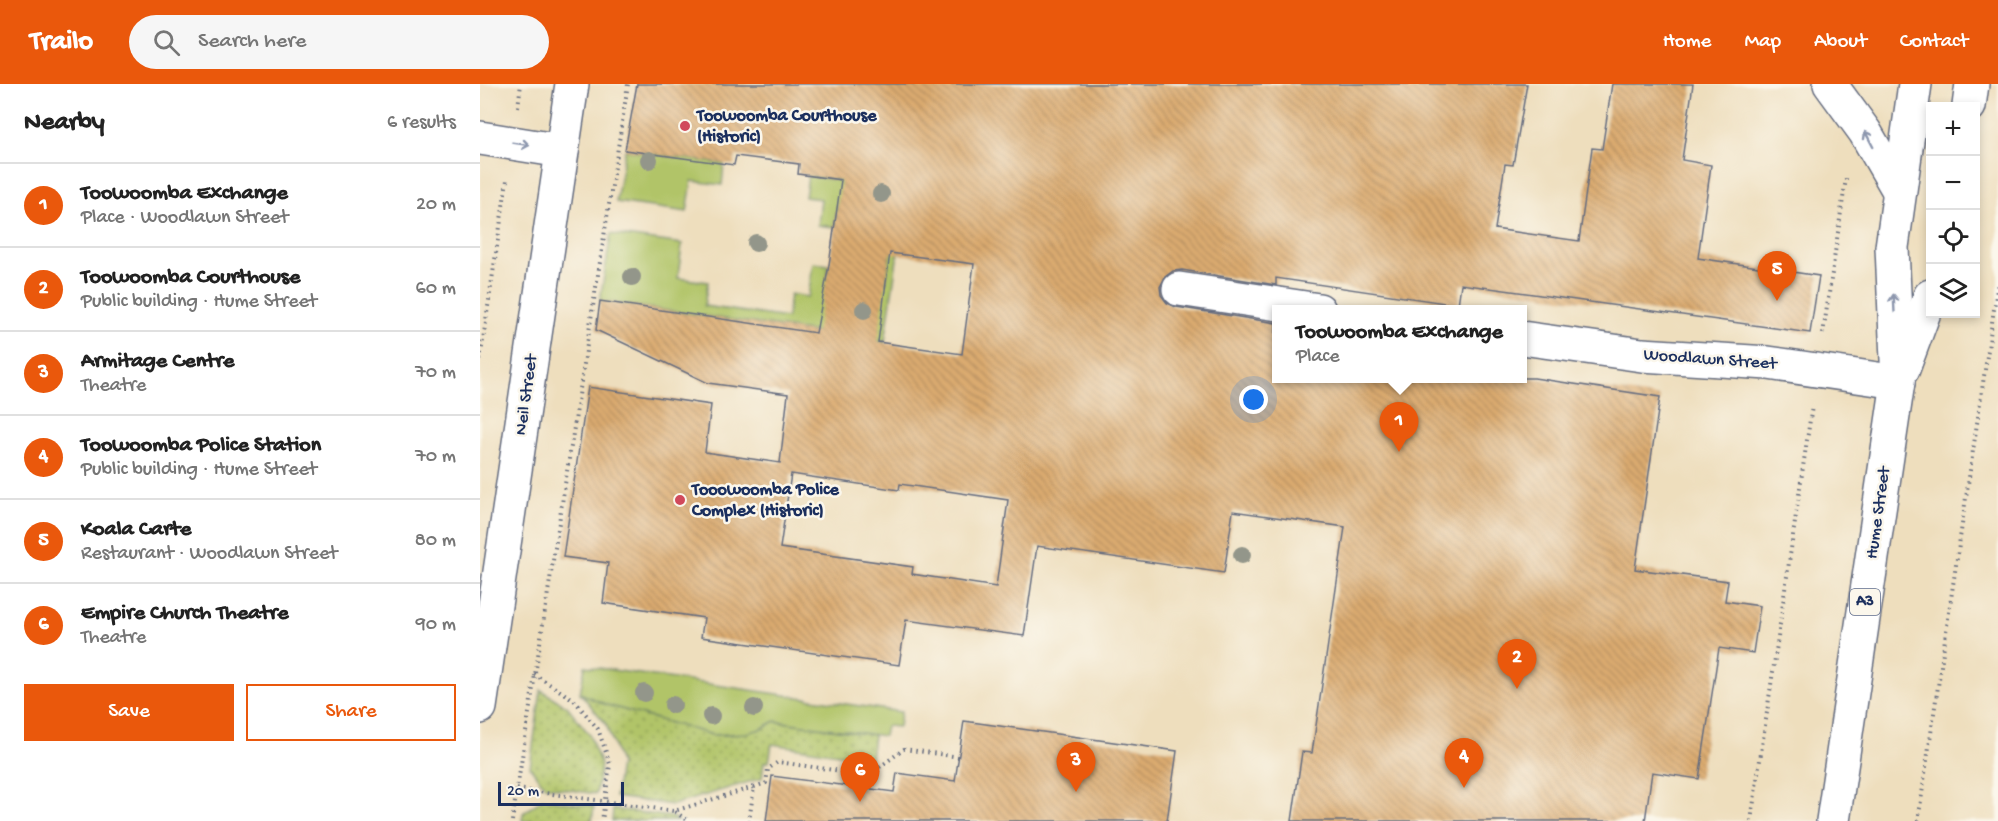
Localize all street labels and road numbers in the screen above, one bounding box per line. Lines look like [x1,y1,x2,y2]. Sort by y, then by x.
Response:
street label: Woodlawn Street [1643,345,1779,375]
street label: Neil Street [511,352,543,437]
street label: Hume Street [1862,464,1896,561]
road number: A3 [1850,589,1880,615]

